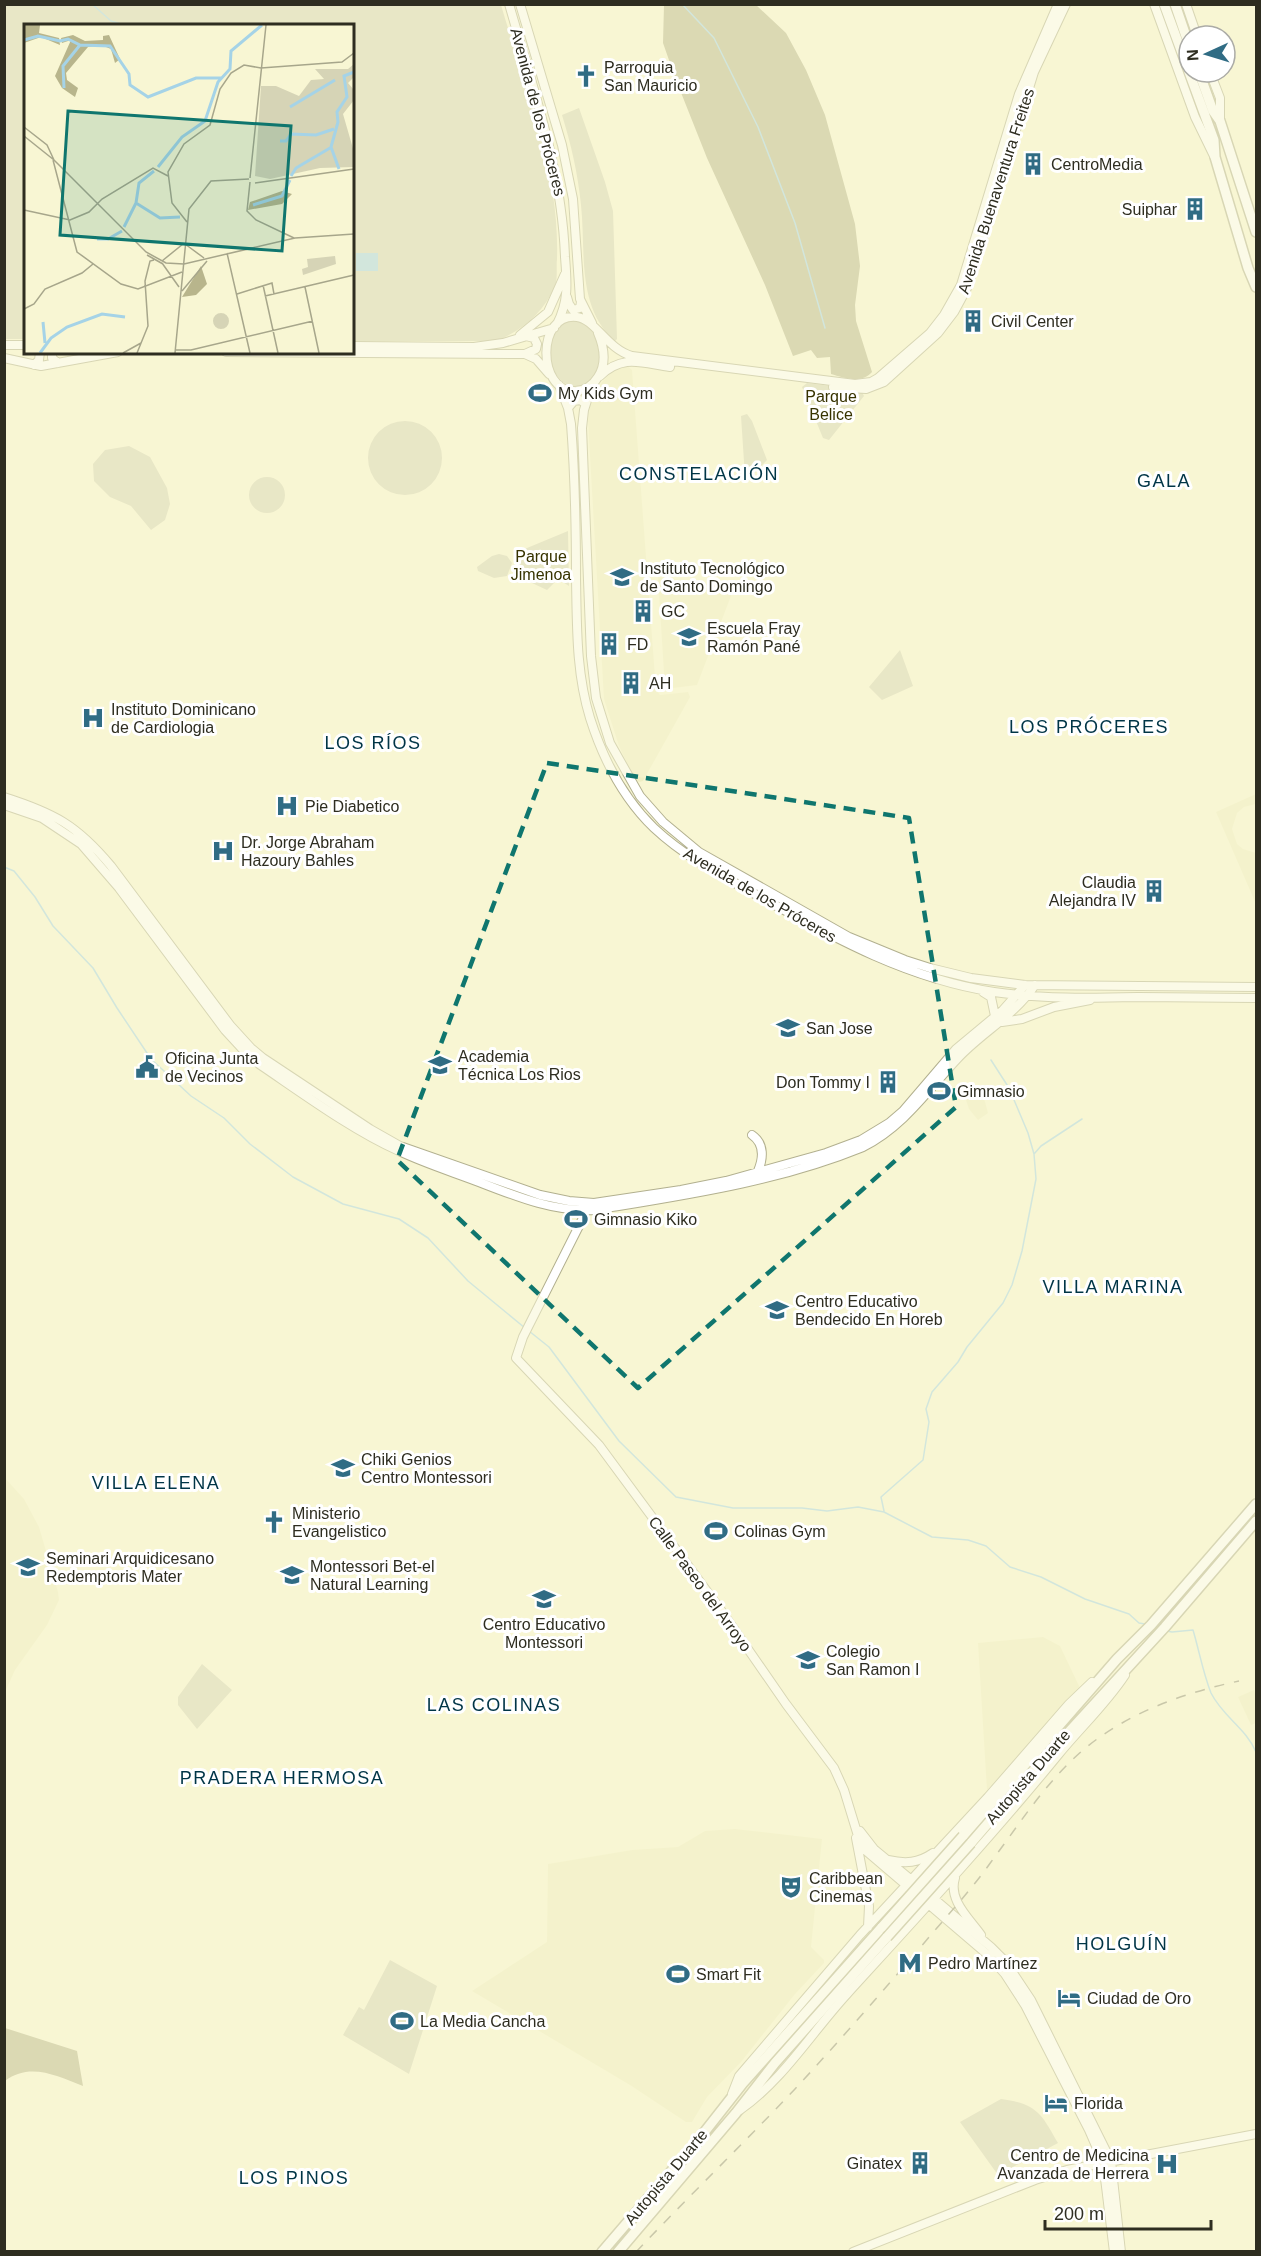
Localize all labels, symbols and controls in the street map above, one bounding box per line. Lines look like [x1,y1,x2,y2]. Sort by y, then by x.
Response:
inset map [24,24,354,354]
north arrow [1177,24,1237,84]
street label: Avenida de los Próceres [507,26,569,198]
text: N [1184,49,1201,61]
place label: Parroquia San Mauricio [604,59,697,94]
church icon: Parroquia San Mauricio [573,63,599,89]
street label: Avenida Buenaventura Freites [955,86,1037,296]
building icon: CentroMedia [1020,151,1046,177]
place label: CentroMedia [1051,156,1143,173]
building icon: Suiphar [1182,196,1208,222]
place label: Suiphar [1122,201,1178,218]
building icon: Civil Center [960,308,986,334]
place label: Civil Center [991,313,1074,330]
sports icon: My Kids Gym [527,380,553,406]
place label: My Kids Gym [558,385,653,402]
park label: Parque Belice [805,388,857,423]
district label: CONSTELACIÓN [619,463,779,484]
district label: GALA [1137,471,1191,491]
park label: Parque Jimenoa [511,548,571,583]
place label: Instituto Tecnológico de Santo Domingo [640,560,785,595]
school or university icon: Instituto Tecnológico de Santo Domingo [609,564,635,590]
building icon: GC [630,598,656,624]
place label: GC [661,603,685,620]
place label: Escuela Fray Ramón Pané [707,620,800,655]
school or university icon: Escuela Fray Ramón Pané [676,624,702,650]
building icon: FD [596,631,622,657]
place label: FD [627,636,648,653]
building icon: AH [618,670,644,696]
place label: AH [649,675,671,692]
place label: Instituto Dominicano de Cardiologia [111,701,256,736]
hospital icon: Instituto Dominicano de Cardiologia [80,705,106,731]
district label: LOS PRÓCERES [1009,716,1169,737]
district label: LOS RÍOS [324,733,422,753]
hospital icon: Pie Diabetico [274,793,300,819]
place label: Pie Diabetico [305,798,399,815]
place label: Dr. Jorge Abraham Hazoury Bahles [241,834,374,869]
hospital icon: Dr. Jorge Abraham Hazoury Bahles [210,838,236,864]
street label: Avenida de los Próceres [681,844,839,946]
place label: Claudia Alejandra IV [1049,874,1136,909]
building icon: Claudia Alejandra IV [1141,878,1167,904]
school or university icon: San Jose [775,1015,801,1041]
place label: San Jose [806,1020,873,1037]
place label: Academia Técnica Los Rios [458,1048,581,1083]
place label: Oficina Junta de Vecinos [165,1050,258,1085]
school or university icon: Academia Técnica Los Rios [427,1052,453,1078]
public building icon: Oficina Junta de Vecinos [134,1054,160,1080]
building icon: Don Tommy I [875,1069,901,1095]
place label: Don Tommy I [776,1074,870,1091]
sports icon: Gimnasio [926,1078,952,1104]
place label: Gimnasio [957,1083,1025,1100]
sports icon: Gimnasio Kiko [563,1206,589,1232]
place label: Gimnasio Kiko [594,1211,697,1228]
district label: VILLA MARINA [1042,1277,1184,1297]
place label: Centro Educativo Bendecido En Horeb [795,1293,943,1328]
school or university icon: Centro Educativo Bendecido En Horeb [764,1297,790,1323]
place label: Chiki Genios Centro Montessori [361,1451,492,1486]
school or university icon: Chiki Genios Centro Montessori [330,1455,356,1481]
district label: VILLA ELENA [92,1473,220,1493]
place label: Ministerio Evangelistico [292,1505,386,1540]
church icon: Ministerio Evangelistico [261,1509,287,1535]
street label: Calle Paseo del Arroyo [645,1513,755,1655]
sports icon: Colinas Gym [703,1518,729,1544]
place label: Colinas Gym [734,1523,826,1540]
place label: Seminari Arquidicesano Redemptoris Mater [46,1550,214,1585]
school or university icon: Seminari Arquidicesano Redemptoris Mater [15,1554,41,1580]
place label: Montessori Bet-el Natural Learning [310,1558,435,1593]
school or university icon: Montessori Bet-el Natural Learning [279,1562,305,1588]
school or university icon: Centro Educativo Montessori [531,1586,557,1612]
place label: Centro Educativo Montessori [483,1616,605,1651]
place label: Colegio San Ramon I [826,1643,919,1678]
school or university icon: Colegio San Ramon I [795,1647,821,1673]
district label: LAS COLINAS [427,1695,561,1715]
street label: Autopista Duarte [982,1726,1074,1828]
district label: PRADERA HERMOSA [180,1768,384,1788]
place label: Caribbean Cinemas [809,1870,883,1905]
theatre icon: Caribbean Cinemas [778,1874,804,1900]
district label: HOLGUÍN [1076,1934,1168,1954]
metro station icon: Pedro Martínez [897,1950,923,1976]
place label: Pedro Martínez [928,1955,1037,1972]
sports icon: Smart Fit [665,1961,691,1987]
place label: Smart Fit [696,1966,761,1983]
hotel icon: Ciudad de Oro [1056,1985,1082,2011]
place label: Ciudad de Oro [1087,1990,1191,2007]
sports icon: La Media Cancha [389,2008,415,2034]
place label: La Media Cancha [420,2013,546,2030]
hotel icon: Florida [1043,2090,1069,2116]
place label: Florida [1074,2095,1123,2112]
street label: Autopista Duarte [621,2126,711,2228]
place label: Centro de Medicina Avanzada de Herrera [997,2147,1149,2182]
building icon: Ginatex [907,2150,933,2176]
hospital icon: Centro de Medicina Avanzada de Herrera [1154,2151,1180,2177]
place label: Ginatex [847,2155,902,2172]
district label: LOS PINOS [239,2168,349,2188]
scale bar [1045,2193,1212,2231]
text: 200 m [1054,2204,1104,2224]

